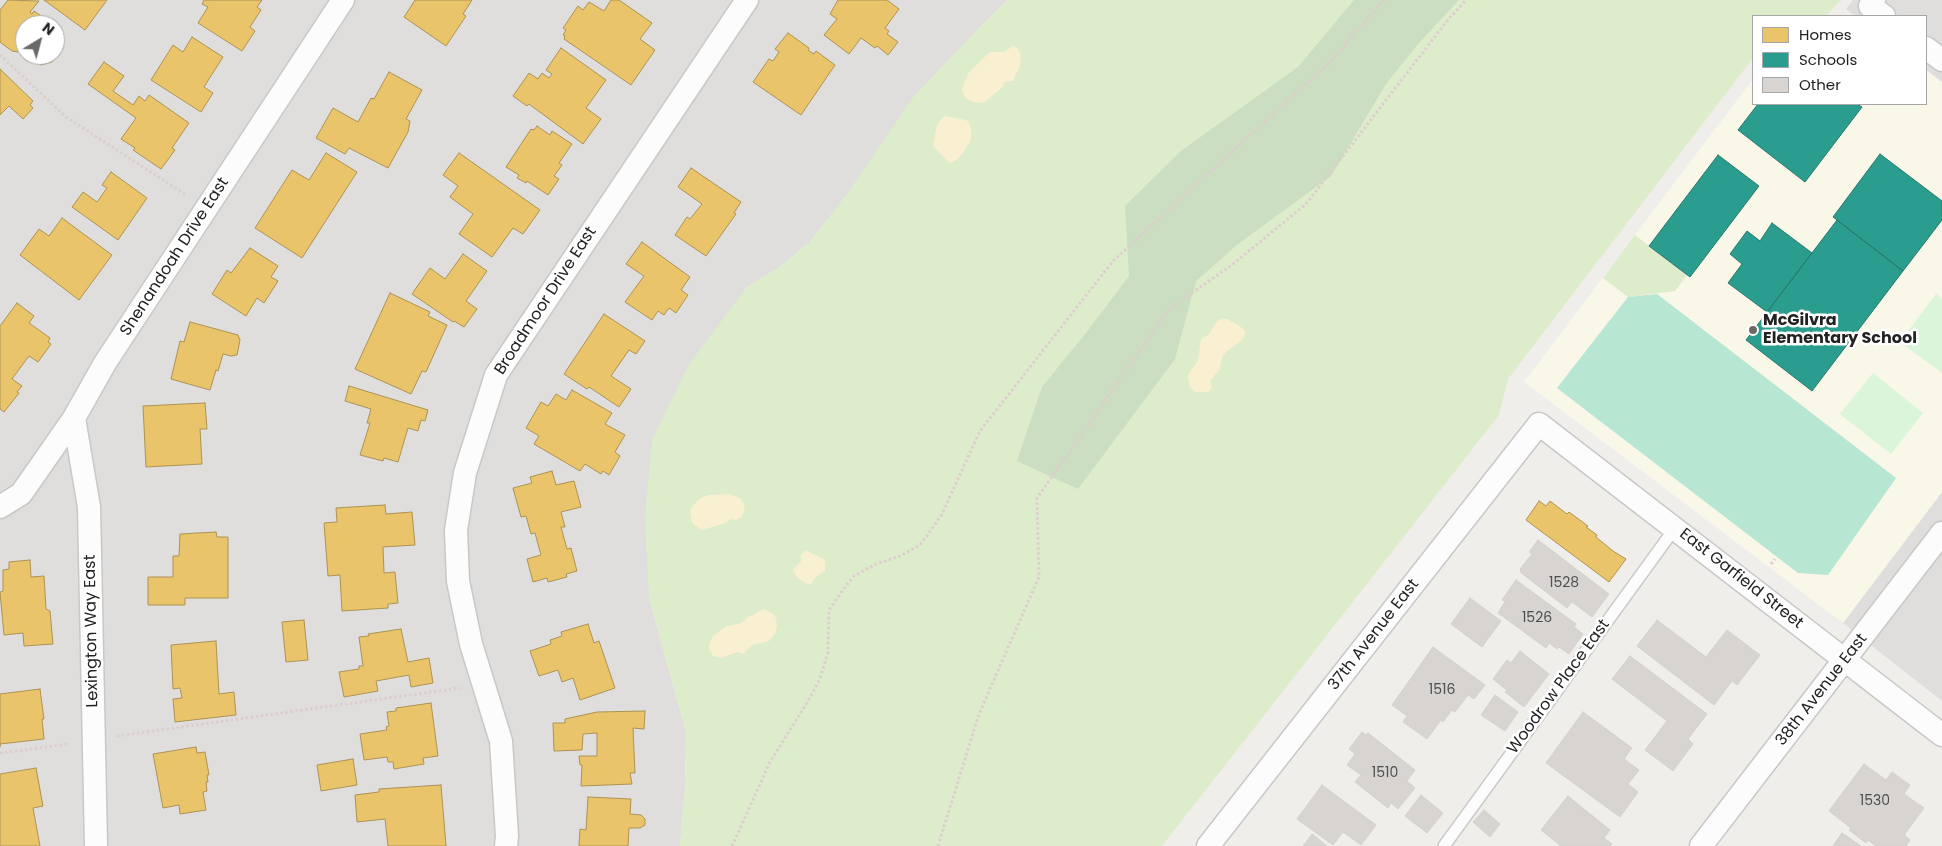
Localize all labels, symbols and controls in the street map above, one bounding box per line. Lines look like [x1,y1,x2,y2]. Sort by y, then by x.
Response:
north arrow [15,15,65,65]
legend [1752,15,1927,105]
text: N [38,18,59,40]
text: Homes [1799,24,1852,45]
text: Schools [1799,49,1857,70]
text: Other [1799,74,1841,95]
street label: Shenandoah Drive East [117,174,233,340]
street label: Broadmoor Drive East [491,223,601,379]
place label: McGilvra Elementary School [1763,311,1917,349]
marker: McGilvra Elementary School [1747,324,1759,336]
street label: East Garfield Street [1675,525,1807,633]
street label: Lexington Way East [81,554,103,708]
street label: 37th Avenue East [1325,575,1423,695]
house number: 1528 [1549,575,1579,591]
house number: 1526 [1522,610,1552,626]
street label: Woodrow Place East [1504,616,1614,758]
street label: 38th Avenue East [1772,630,1872,750]
house number: 1516 [1429,682,1455,698]
house number: 1510 [1372,765,1398,781]
house number: 1530 [1860,793,1890,809]

